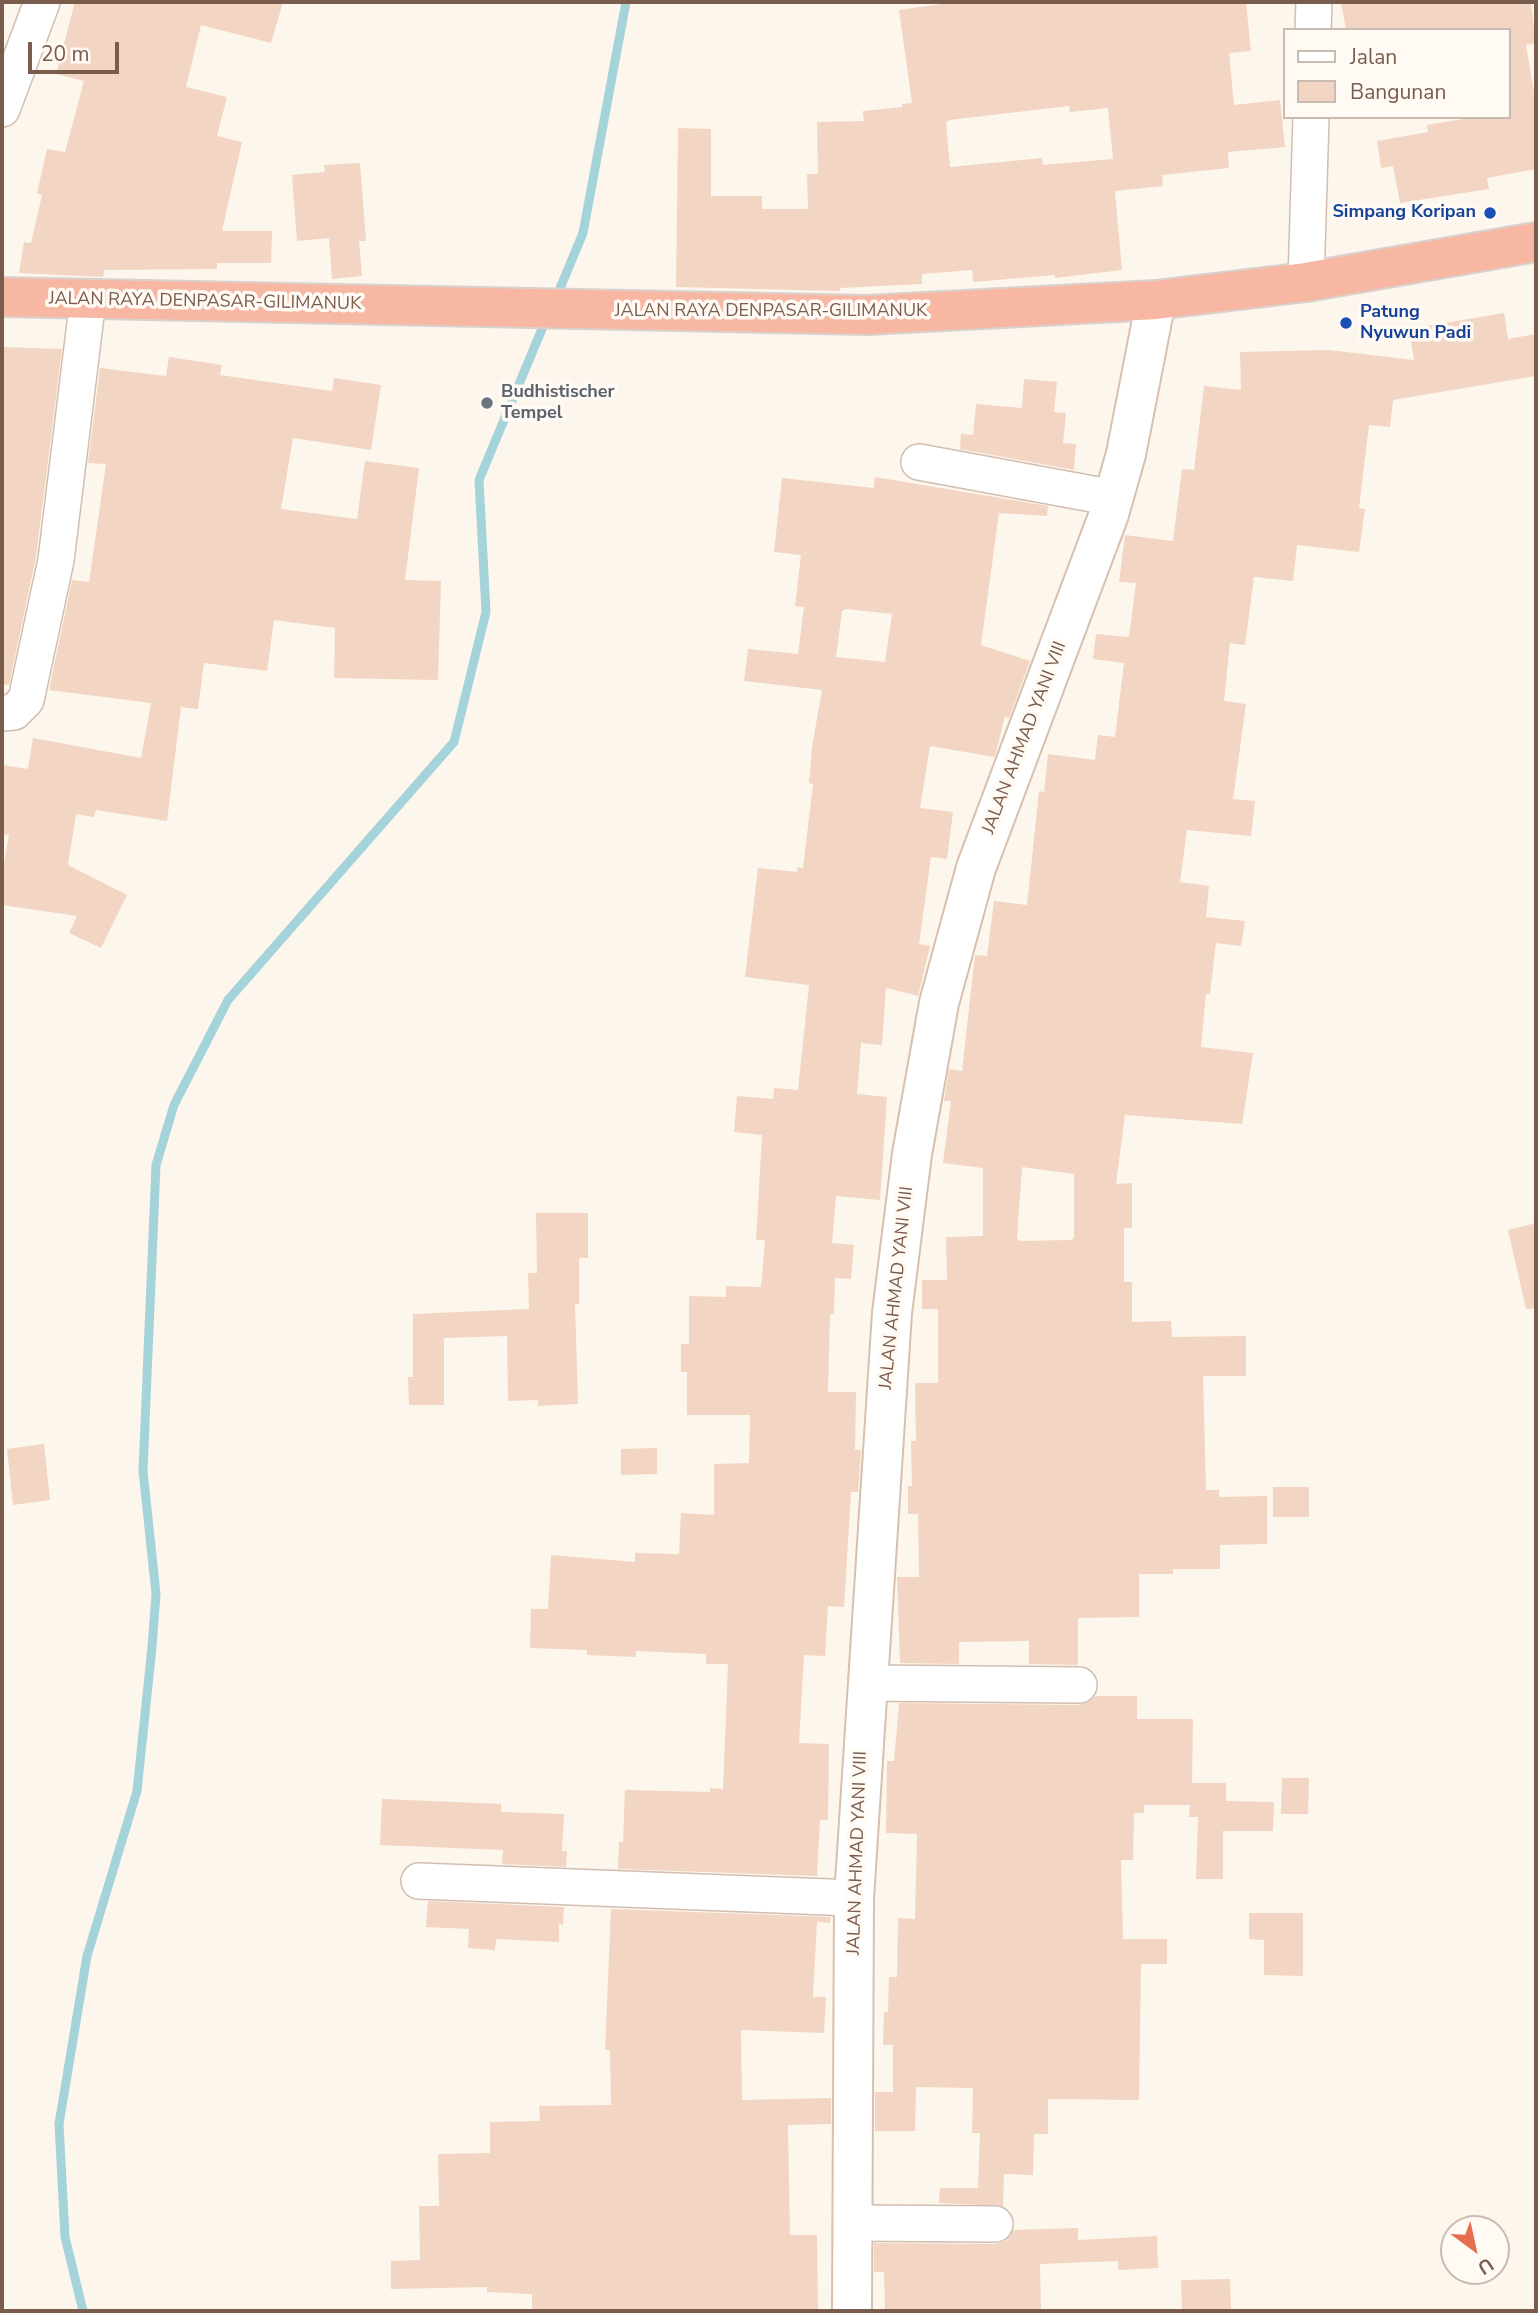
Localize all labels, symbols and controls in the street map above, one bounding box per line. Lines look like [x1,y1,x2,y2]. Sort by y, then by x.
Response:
scale bar [32,28,122,72]
legend [1282,28,1510,119]
text: 20 m [41,40,90,68]
text: Jalan [1350,43,1397,71]
text: Bangunan [1350,78,1446,106]
place label: Simpang Koripan [1332,202,1476,224]
marker: Simpang Koripan [1482,205,1498,221]
street label: JALAN RAYA DENPASAR-GILIMANUK [49,288,361,316]
street label: JALAN RAYA DENPASAR-GILIMANUK [615,301,927,323]
place label: Patung Nyuwun Padi [1360,302,1471,344]
marker: Patung Nyuwun Padi [1338,315,1354,331]
place label: Budhistischer Tempel [501,382,615,424]
marker: Budhistischer Tempel [479,395,495,411]
street label: JALAN AHMAD YANI VIII [978,639,1072,837]
street label: JALAN AHMAD YANI VIII [876,1185,918,1391]
street label: JALAN AHMAD YANI VIII [844,1751,872,1955]
north arrow [1440,2215,1510,2285]
text: U [1472,2251,1498,2281]

